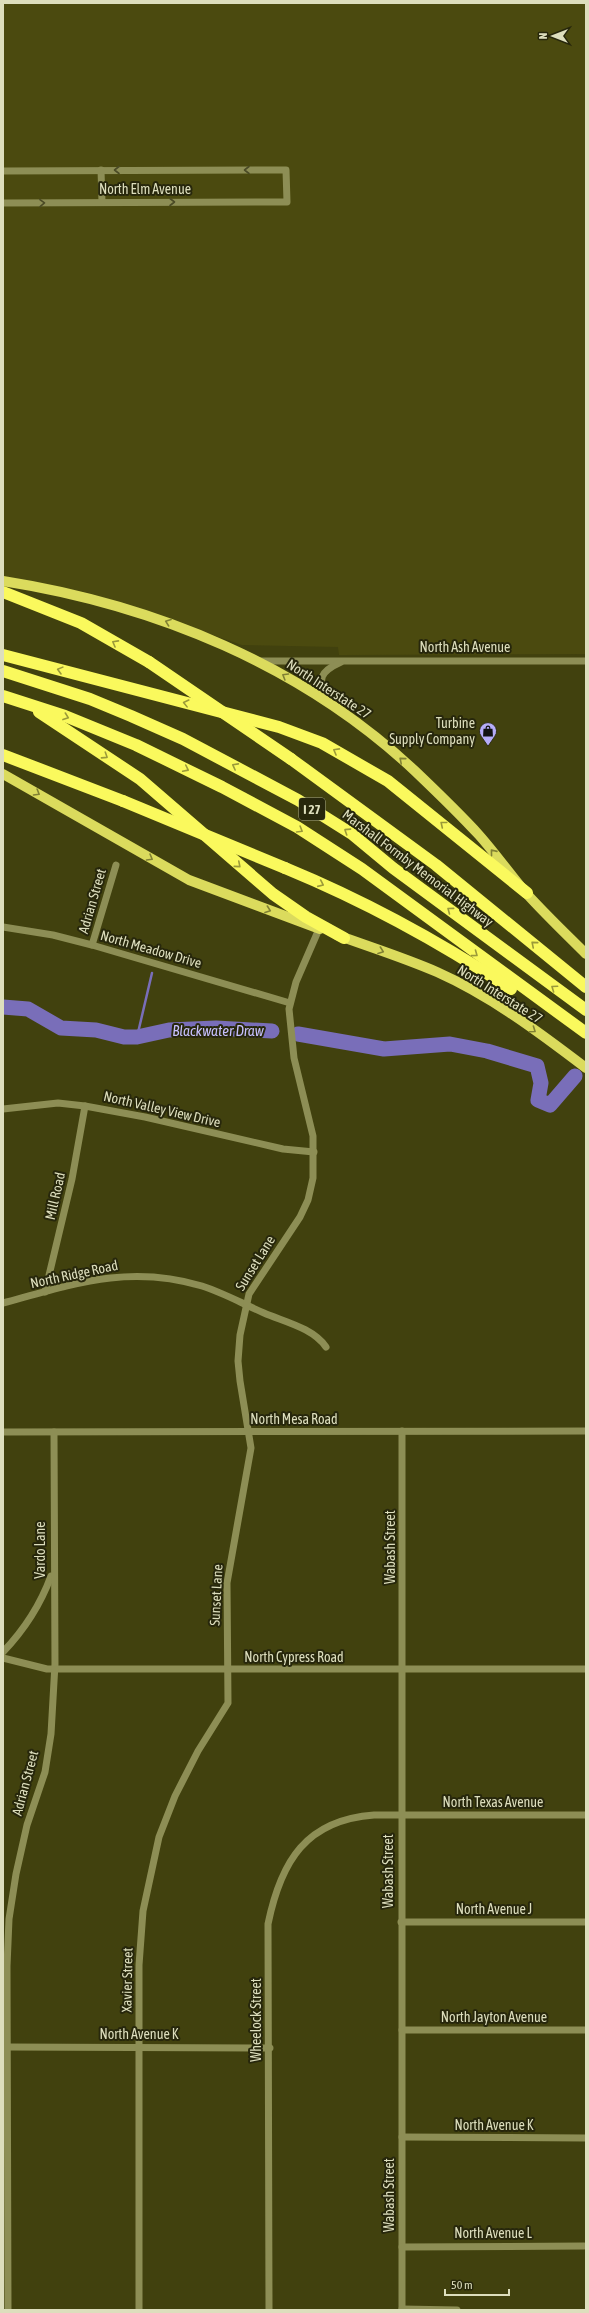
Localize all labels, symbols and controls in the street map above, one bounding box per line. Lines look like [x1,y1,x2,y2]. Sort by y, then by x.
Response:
north arrow [533,16,573,56]
text: N [537,33,549,39]
one-way arrow [114,166,120,174]
one-way arrow [244,166,250,174]
street label: North Elm Avenue [99,181,191,197]
one-way arrow [169,198,175,206]
one-way arrow [39,199,45,207]
one-way arrow [164,618,171,626]
street label: North Ash Avenue [420,639,510,655]
one-way arrow [112,640,120,647]
street label: North Interstate 27 [284,656,374,722]
one-way arrow [57,666,64,675]
one-way arrow [282,674,289,681]
one-way arrow [183,699,189,707]
one-way arrow [63,712,70,721]
place label: Turbine Supply Company [389,715,475,747]
shop icon: Turbine Supply Company [478,721,498,746]
one-way arrow [333,748,340,755]
one-way arrow [101,751,108,759]
one-way arrow [400,757,407,764]
one-way arrow [231,763,239,771]
one-way arrow [181,764,189,772]
one-way arrow [33,789,40,796]
road number: I 27 [299,798,325,820]
street label: Marshall Formby Memorial Highway [340,806,497,930]
one-way arrow [441,821,448,828]
one-way arrow [296,825,303,832]
one-way arrow [344,828,351,836]
one-way arrow [491,850,498,857]
one-way arrow [146,853,153,861]
one-way arrow [233,861,240,868]
street label: Adrian Street [75,867,109,935]
one-way arrow [318,879,325,887]
one-way arrow [265,906,272,914]
one-way arrow [447,908,454,915]
street label: North Meadow Drive [99,927,203,971]
one-way arrow [531,942,539,949]
one-way arrow [377,947,384,955]
one-way arrow [470,949,477,956]
street label: North Interstate 27 [455,961,545,1027]
one-way arrow [551,985,558,993]
water label: Blackwater Draw [172,1022,265,1039]
one-way arrow [528,1025,535,1032]
street label: North Valley View Drive [102,1088,222,1130]
street label: Mill Road [42,1170,68,1222]
street label: Sunset Lane [232,1233,278,1293]
street label: North Ridge Road [29,1257,119,1291]
street label: North Mesa Road [250,1411,338,1427]
street label: Wabash Street [382,1510,398,1584]
street label: Vardo Lane [32,1521,48,1579]
street label: Sunset Lane [206,1564,226,1626]
street label: North Cypress Road [244,1649,344,1665]
street label: Adrian Street [9,1749,41,1817]
street label: North Texas Avenue [443,1794,543,1810]
street label: Wabash Street [380,1834,396,1908]
street label: North Avenue J [456,1901,532,1917]
street label: Xavier Street [118,1947,136,2013]
street label: Wheelock Street [248,1978,264,2062]
street label: North Jayton Avenue [441,2009,547,2025]
street label: North Avenue K [99,2026,179,2042]
street label: North Avenue K [454,2117,534,2133]
street label: Wabash Street [381,2158,397,2232]
street label: North Avenue L [454,2225,532,2241]
scale bar [445,2271,509,2297]
text: 50 m [451,2278,473,2292]

